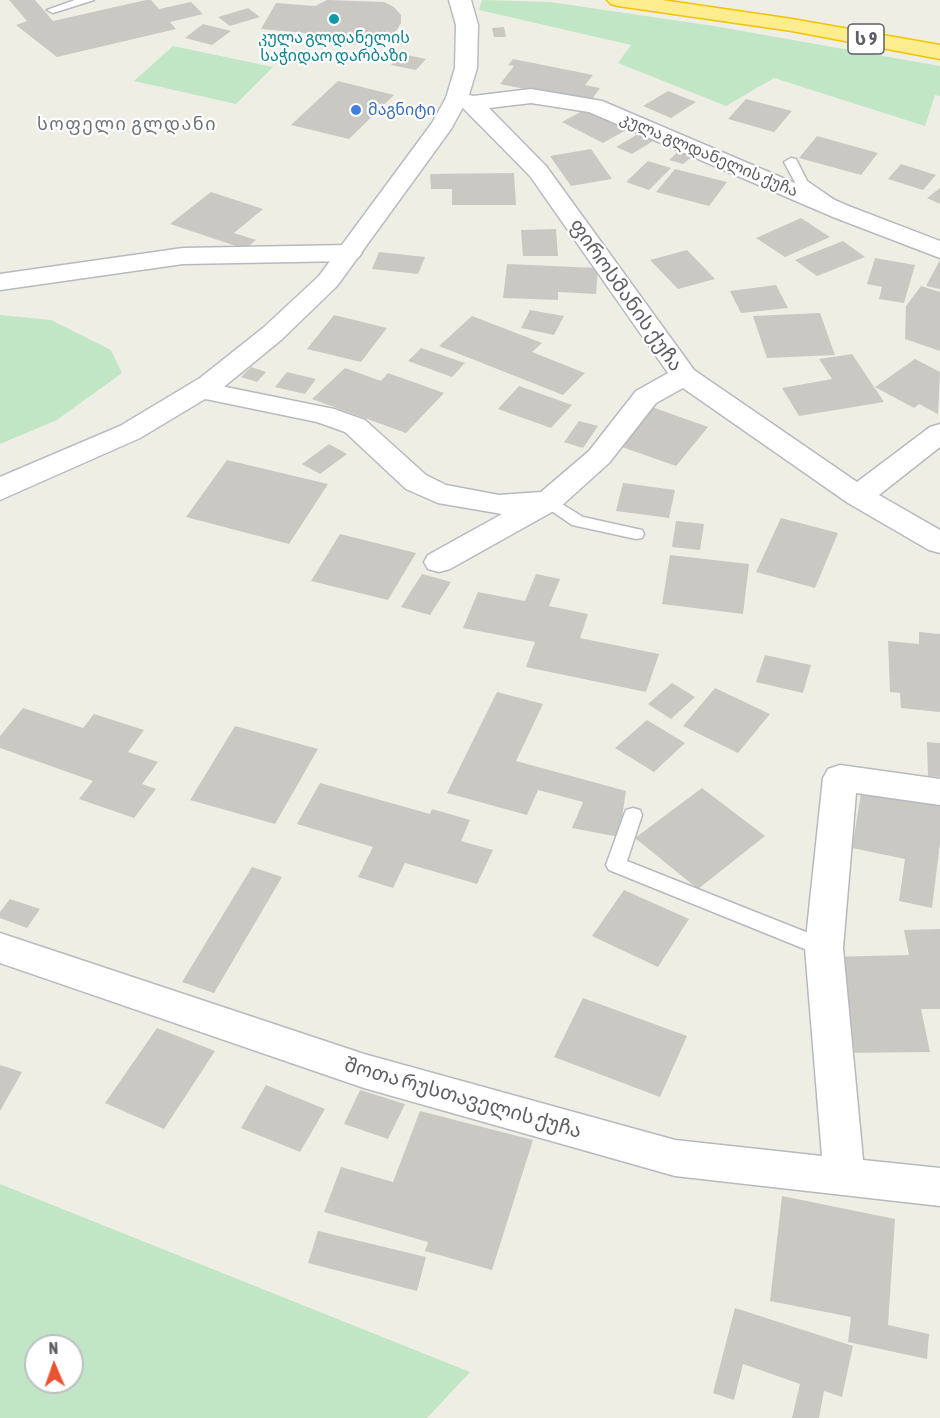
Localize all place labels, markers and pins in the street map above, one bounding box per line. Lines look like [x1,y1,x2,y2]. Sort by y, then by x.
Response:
marker: კულა გლდანელის საჭიდაო დარბაზი [327,12,341,26]
place label: კულა გლდანელის საჭიდაო დარბაზი [258,28,410,66]
place label: მაგნიტი [368,100,436,120]
marker: მაგნიტი [349,103,363,117]

